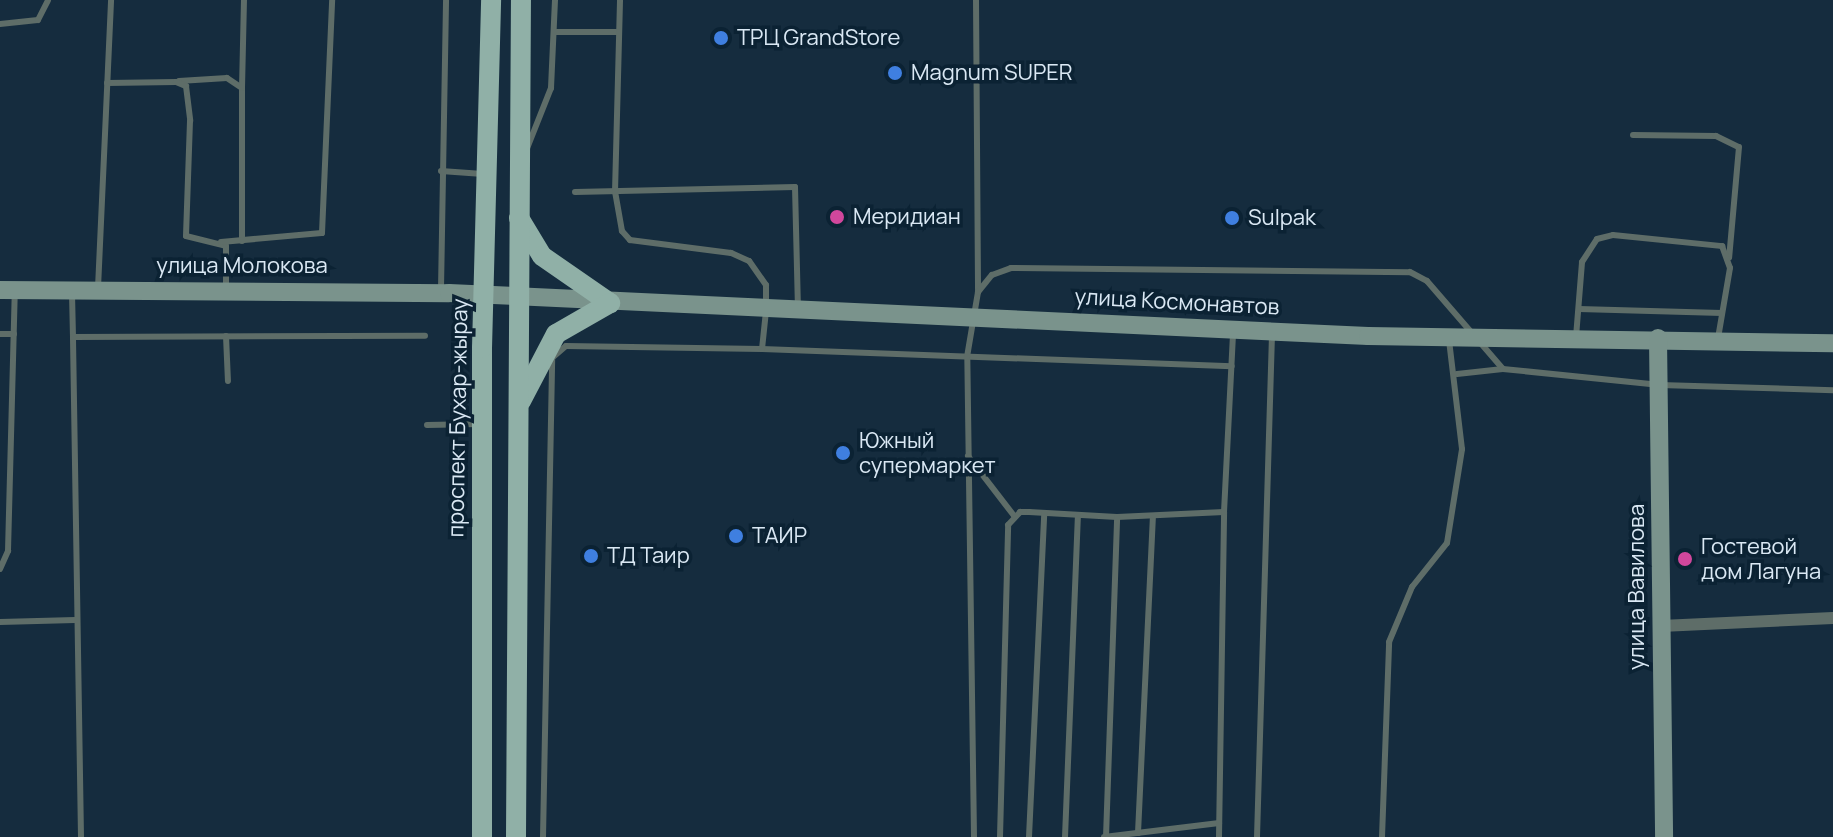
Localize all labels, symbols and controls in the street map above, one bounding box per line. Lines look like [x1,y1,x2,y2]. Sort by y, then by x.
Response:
place label: ТРЦ GrandStore [737,25,900,51]
marker: ТРЦ GrandStore [712,29,730,47]
place label: Magnum SUPER [911,60,1073,86]
marker: Magnum SUPER [886,64,904,82]
place label: Меридиан [853,204,961,230]
place label: Sulpak [1248,205,1316,231]
marker: Меридиан [828,208,846,226]
marker: Sulpak [1223,209,1241,227]
street label: улица Молокова [156,253,328,279]
street label: улица Космонавтов [1074,283,1280,321]
street label: проспект Бухар-жырау [443,298,473,538]
place label: Южный супермаркет [859,427,996,478]
marker: Южный супермаркет [834,444,852,462]
street label: улица Вавилова [1624,504,1650,670]
place label: ТАИР [752,523,807,549]
marker: ТАИР [727,527,745,545]
place label: Гостевой дом Лагуна [1701,533,1821,584]
place label: ТД Таир [607,543,690,569]
marker: ТД Таир [582,547,600,565]
marker: Гостевой дом Лагуна [1676,550,1694,568]

